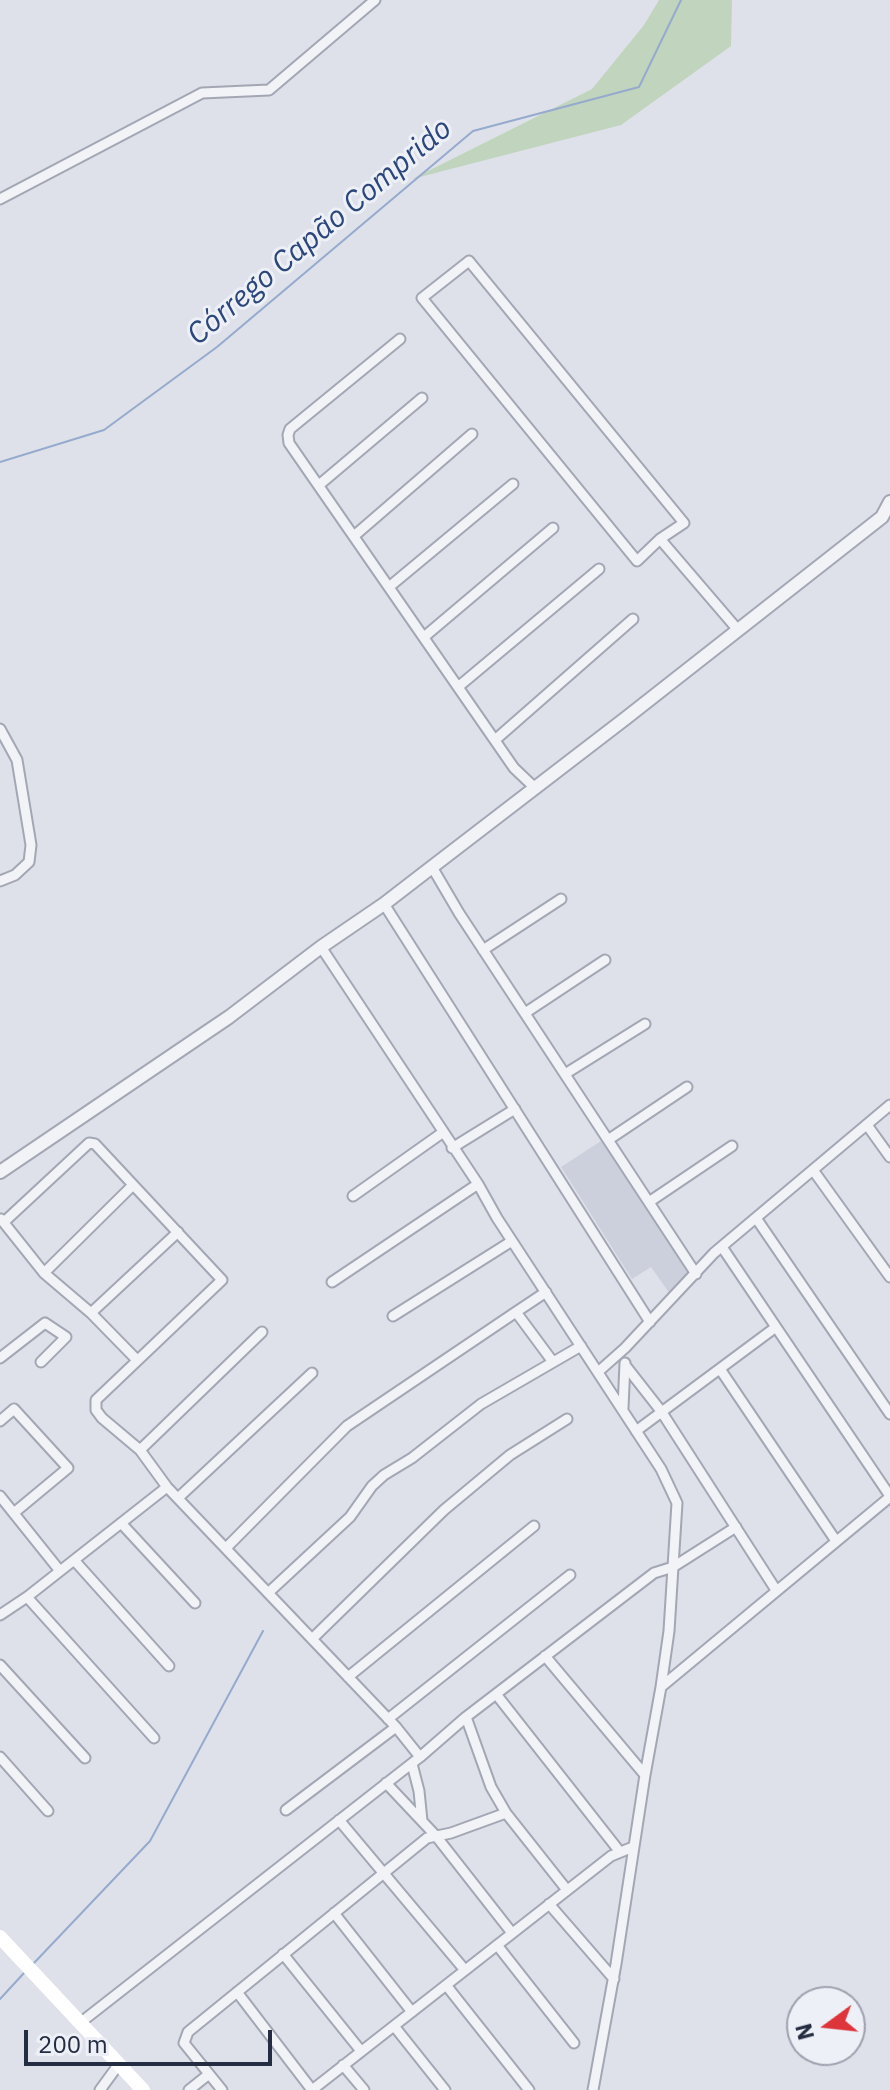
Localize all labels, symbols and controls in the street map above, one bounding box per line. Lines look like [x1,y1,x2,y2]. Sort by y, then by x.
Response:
water label: Córrego Capão Comprido [181,111,459,353]
north arrow [786,1986,866,2066]
scale bar [28,2014,276,2064]
text: N [788,2020,820,2043]
text: 200 m [38,2028,108,2060]

